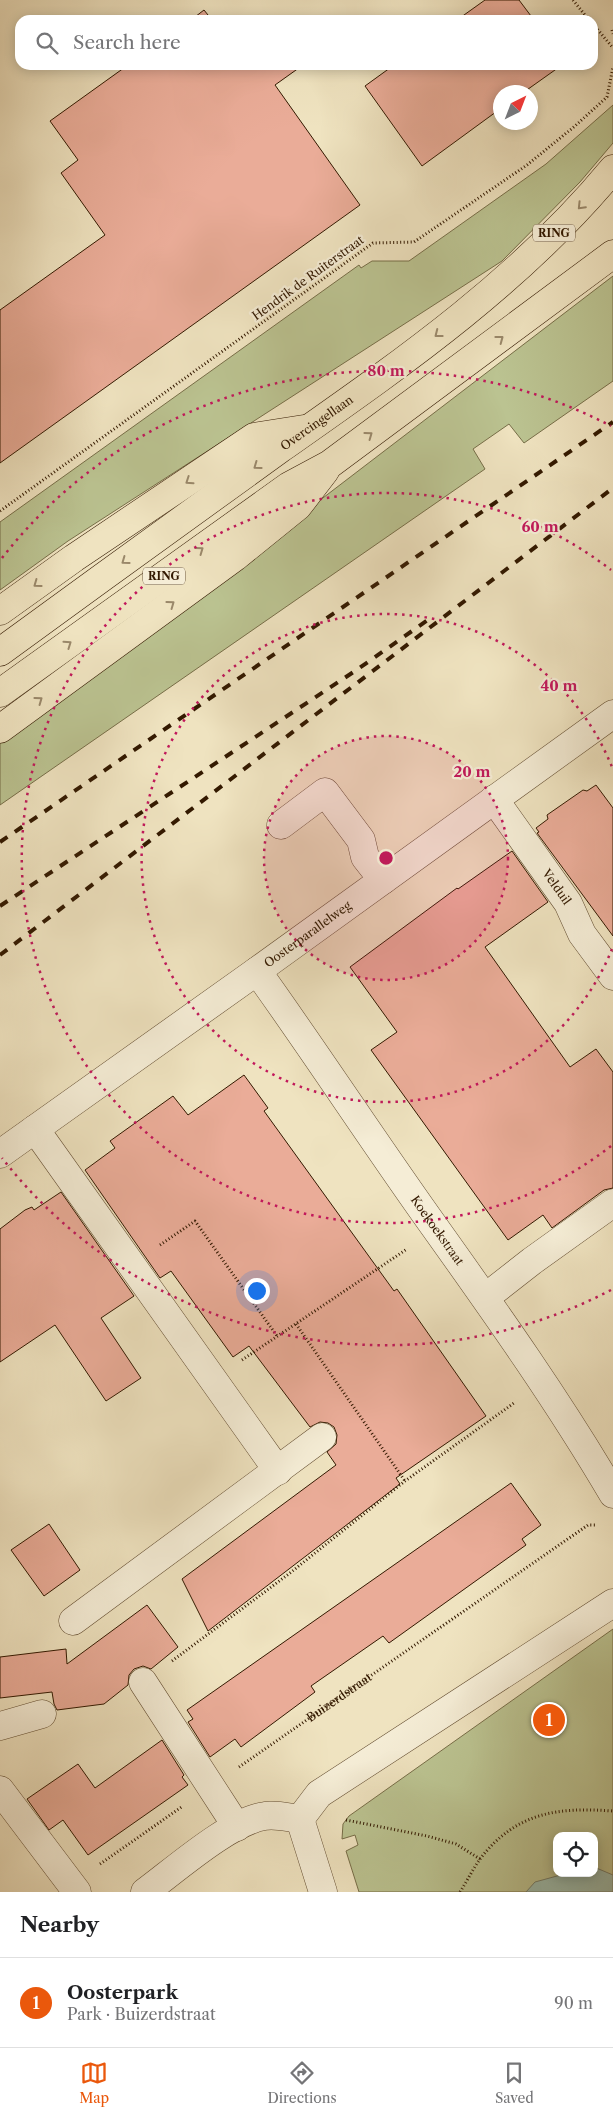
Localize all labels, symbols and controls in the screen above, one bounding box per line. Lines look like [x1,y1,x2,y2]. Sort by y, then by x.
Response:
search box [15,15,598,70]
icon: search [33,29,61,57]
text: Search here [73,31,181,54]
north arrow [493,85,538,130]
one-way arrow [578,200,587,209]
road number: RING [533,224,575,242]
street label: Hendrik de Ruiterstraat [249,232,367,323]
one-way arrow [435,328,444,336]
one-way arrow [494,336,504,345]
text: 80 m [367,361,405,380]
street label: Overcingellaan [277,391,356,453]
one-way arrow [363,433,372,441]
one-way arrow [253,460,263,469]
one-way arrow [185,475,194,484]
text: 60 m [521,517,559,536]
one-way arrow [195,547,204,556]
one-way arrow [121,555,131,564]
road number: RING [143,568,185,584]
one-way arrow [34,579,43,587]
one-way arrow [165,602,174,610]
one-way arrow [62,641,72,650]
text: 40 m [540,676,578,695]
one-way arrow [33,697,43,706]
text: 20 m [453,762,491,781]
centre of rings [377,849,395,867]
street label: Velduil [539,865,575,908]
street label: Oosterparallelweg [261,897,354,970]
street label: Koekoekstraat [408,1193,468,1269]
your location [244,1278,270,1304]
street label: Buizerdstraat [303,1669,375,1725]
pin: 1 [533,1701,565,1739]
map controls [553,1832,598,1877]
button: locate [553,1832,598,1877]
text: Nearby [20,1912,99,1937]
text: Oosterpark [67,1981,178,2004]
text: 1 [32,1993,40,2013]
text: 90 m [554,1993,593,2013]
text: Park · Buizerdstraat [67,2004,216,2024]
tab: Map [79,2059,109,2107]
tab: Directions [267,2059,337,2107]
tab: Saved [495,2059,534,2107]

